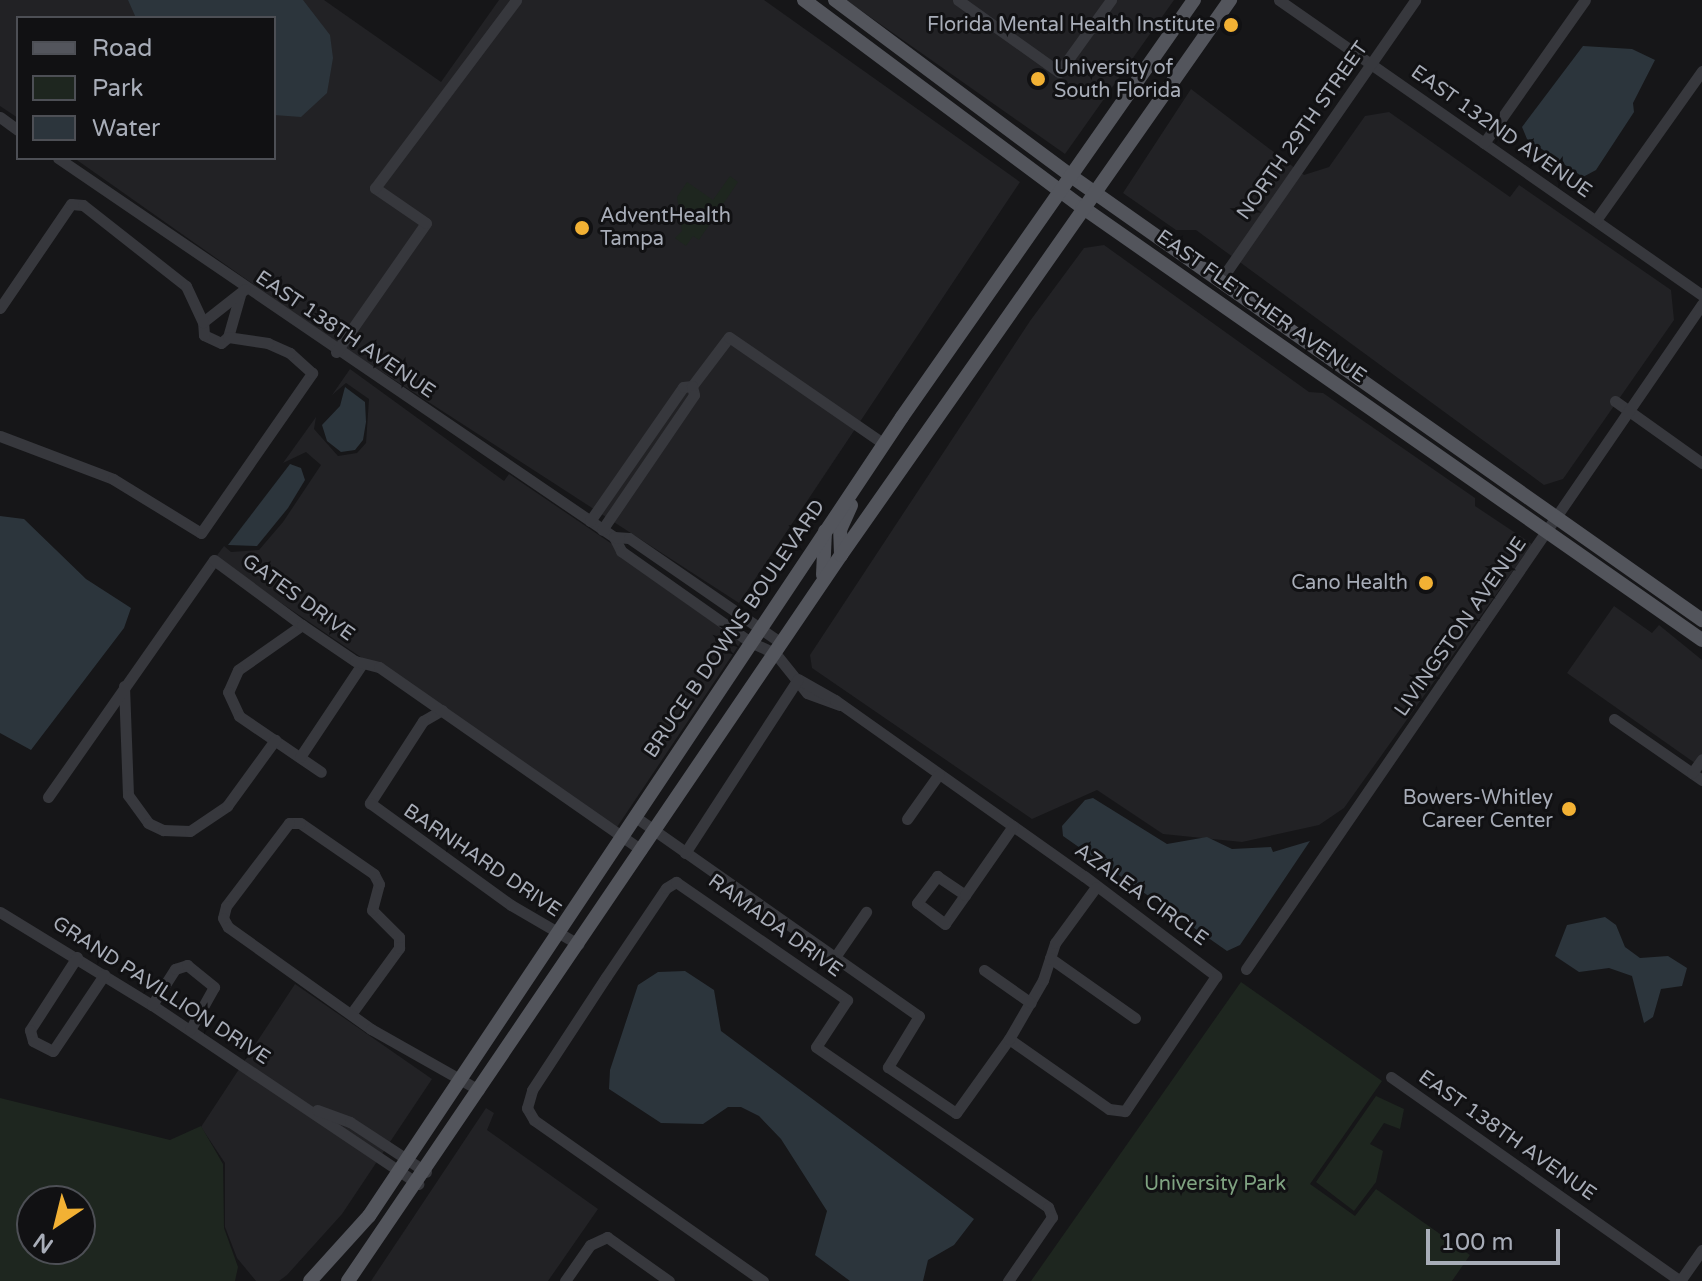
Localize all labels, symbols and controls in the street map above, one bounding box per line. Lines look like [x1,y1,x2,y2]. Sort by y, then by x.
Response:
place label: Florida Mental Health Institute [927,13,1215,37]
legend [16,16,276,160]
marker: Florida Mental Health Institute [1222,16,1240,34]
text: Road [92,34,152,63]
street label: NORTH 29TH STREET [1232,37,1374,225]
place label: University of South Florida [1054,56,1181,103]
street label: EAST 132ND AVENUE [1406,60,1596,204]
marker: University of South Florida [1029,70,1047,88]
text: Park [92,74,143,103]
text: Water [92,114,160,143]
place label: AdventHealth Tampa [600,204,731,251]
marker: AdventHealth Tampa [571,217,593,239]
street label: EAST FLETCHER AVENUE [1151,225,1371,389]
street label: EAST 138TH AVENUE [251,266,439,404]
street label: BRUCE B DOWNS BOULEVARD [640,495,830,763]
street label: LIVINGSTON AVENUE [1390,533,1532,721]
street label: GATES DRIVE [237,549,359,647]
place label: Cano Health [1291,571,1408,595]
marker: Cano Health [1415,572,1437,594]
place label: Bowers-Whitley Career Center [1403,786,1553,833]
street label: BARNHARD DRIVE [399,799,565,923]
marker: Bowers-Whitley Career Center [1560,800,1578,818]
street label: AZALEA CIRCLE [1070,839,1212,951]
street label: RAMADA DRIVE [703,869,847,983]
street label: GRAND PAVILLION DRIVE [48,912,274,1070]
street label: EAST 138TH AVENUE [1414,1066,1600,1206]
park label: University Park [1144,1172,1286,1196]
north arrow [16,1185,96,1265]
scale bar [1430,1213,1564,1263]
text: N [29,1227,58,1259]
text: 100 m [1440,1228,1514,1257]

